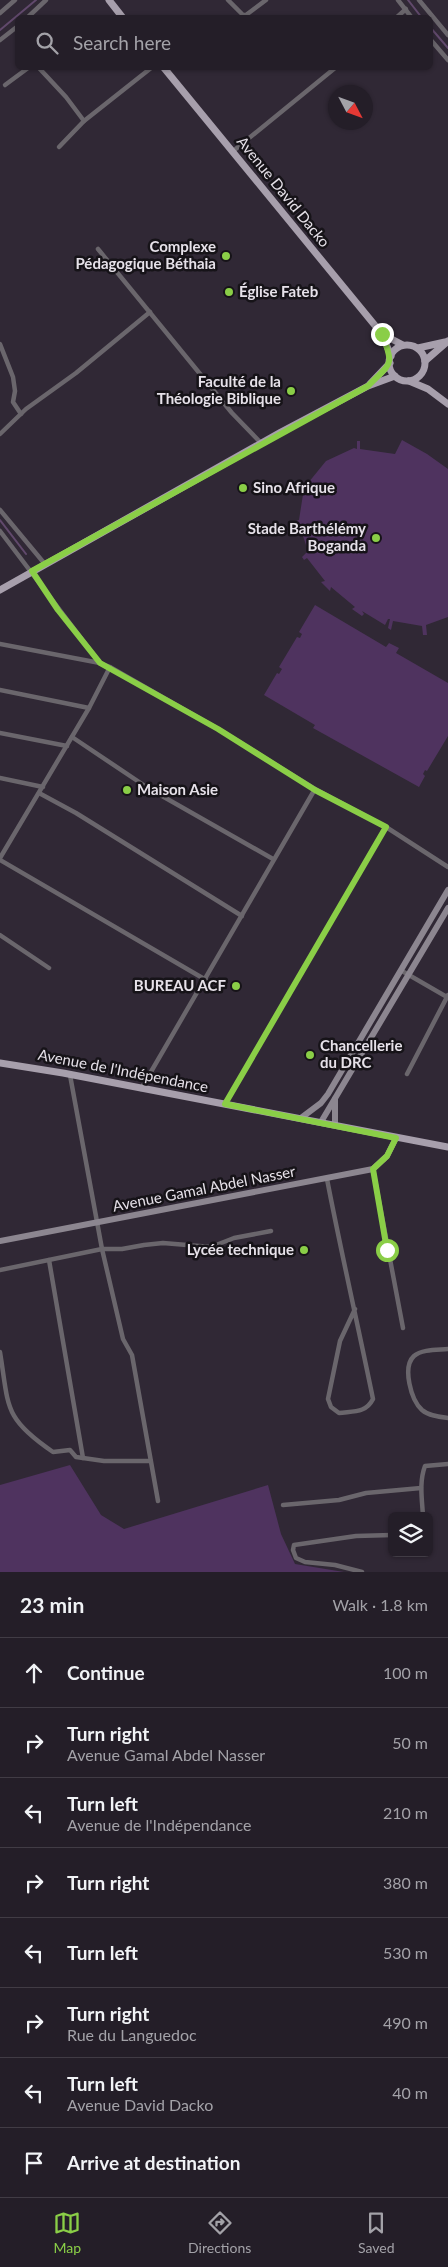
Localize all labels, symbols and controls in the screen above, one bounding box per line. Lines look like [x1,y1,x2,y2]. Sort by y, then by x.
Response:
search box [15,15,433,70]
icon: search [33,29,61,57]
text: Search here [73,31,171,54]
north arrow [328,85,373,130]
street label: Avenue David Dacko [234,132,334,250]
place label: Complexe Pédagogique Béthaia [75,237,216,272]
marker: Complexe Pédagogique Béthaia [220,250,232,262]
place label: Église Fateb [239,282,318,300]
marker: Église Fateb [223,286,235,298]
route end [371,323,394,346]
place label: Faculté de la Théologie Biblique [157,372,281,407]
marker: Faculté de la Théologie Biblique [285,385,297,397]
place label: Sino Afrique [253,478,335,496]
marker: Sino Afrique [237,482,249,494]
place label: Stade Barthélémy Boganda [248,519,366,554]
marker: Stade Barthélémy Boganda [370,532,382,544]
place label: Maison Asie [137,780,218,798]
marker: Maison Asie [121,784,133,796]
place label: BUREAU ACF [134,976,226,994]
marker: BUREAU ACF [230,980,242,992]
place label: Chancellerie du DRC [320,1036,402,1071]
street label: Avenue de l'Indépendance [37,1045,210,1095]
marker: Chancellerie du DRC [304,1049,316,1061]
street label: Avenue Gamal Abdel Nasser [111,1161,297,1215]
route start [376,1239,399,1262]
place label: Lycée technique [187,1240,294,1258]
marker: Lycée technique [298,1244,310,1256]
map controls [388,1512,433,1557]
button: layers [388,1512,433,1557]
text: 23 min [20,1592,84,1617]
text: Walk · 1.8 km [332,1595,428,1614]
icon: ahead [20,1659,48,1687]
text: Continue [67,1661,145,1684]
text: 100 m [383,1663,428,1682]
text: Turn right [67,1722,149,1745]
icon: right [20,1729,48,1757]
text: 50 m [392,1733,428,1752]
text: Avenue Gamal Abdel Nasser [67,1745,265,1764]
text: Turn left [67,1792,138,1815]
icon: left [20,1799,48,1827]
text: 210 m [383,1803,428,1822]
text: Avenue de l'Indépendance [67,1815,251,1834]
icon: right [20,1869,48,1897]
text: Turn right [67,1871,149,1894]
text: 380 m [383,1873,428,1892]
icon: left [20,1939,48,1967]
text: Turn left [67,1941,138,1964]
text: 530 m [383,1943,428,1962]
text: Turn right [67,2002,149,2025]
icon: right [20,2009,48,2037]
text: 490 m [383,2013,428,2032]
text: Rue du Languedoc [67,2025,197,2044]
text: Turn left [67,2072,138,2095]
icon: left [20,2079,48,2107]
text: 40 m [392,2083,428,2102]
text: Avenue David Dacko [67,2095,213,2114]
icon: arrive [20,2149,48,2177]
text: Arrive at destination [67,2151,240,2174]
tab: Map [53,2209,81,2256]
tab: Directions [188,2209,251,2256]
tab: Saved [358,2209,395,2256]

